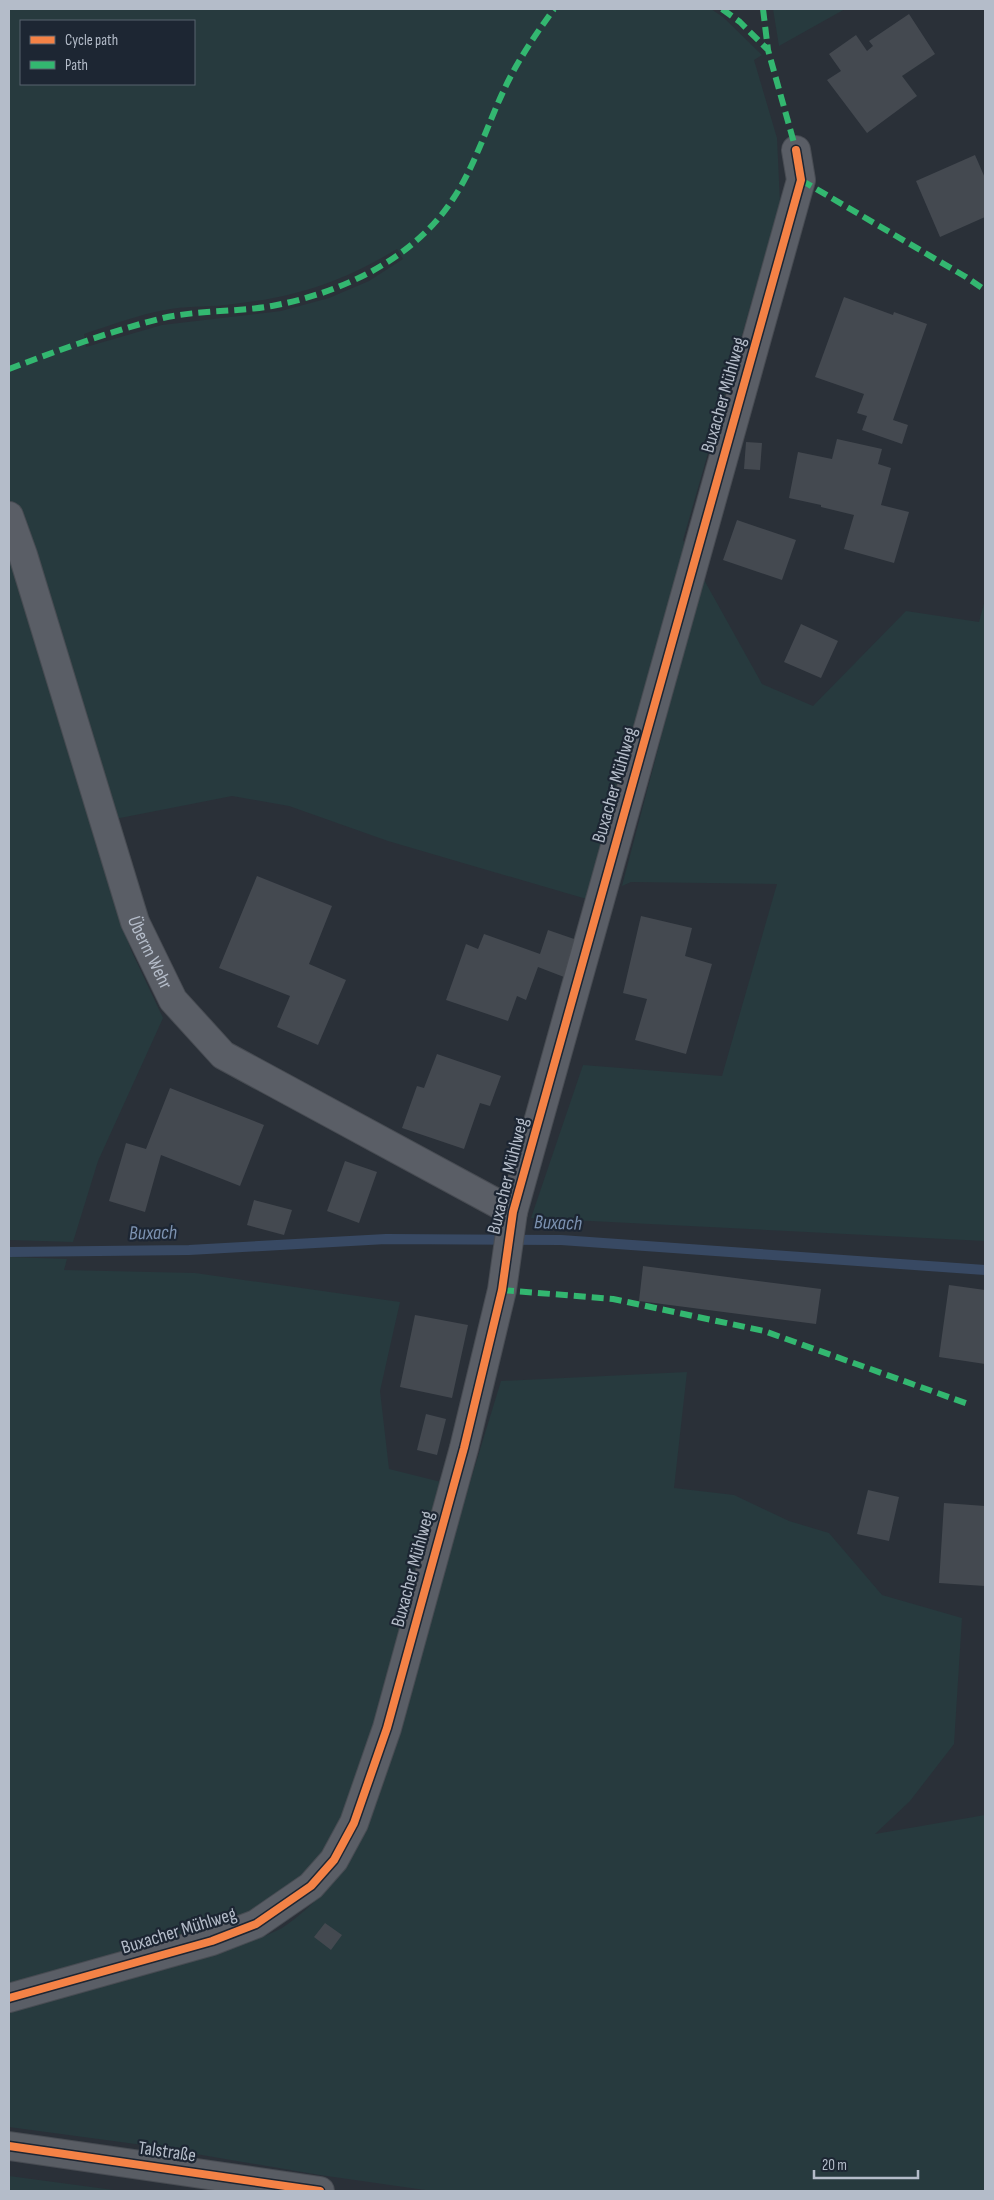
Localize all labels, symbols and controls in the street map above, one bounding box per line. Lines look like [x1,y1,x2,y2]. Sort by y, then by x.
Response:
legend [20,20,195,85]
text: Cycle path [65,31,118,50]
text: Path [65,56,88,75]
street label: Buxacher Mühlweg [697,334,752,455]
street label: Buxacher Mühlweg [588,724,643,845]
street label: Überm Wehr [122,913,178,993]
street label: Buxacher Mühlweg [482,1115,534,1237]
water label: Buxach [533,1210,583,1236]
water label: Buxach [129,1221,177,1245]
street label: Buxacher Mühlweg [386,1508,440,1630]
street label: Buxacher Mühlweg [119,1902,240,1959]
street label: Talstraße [137,2137,197,2167]
scale bar [814,2148,918,2180]
text: 20 m [822,2156,847,2175]

